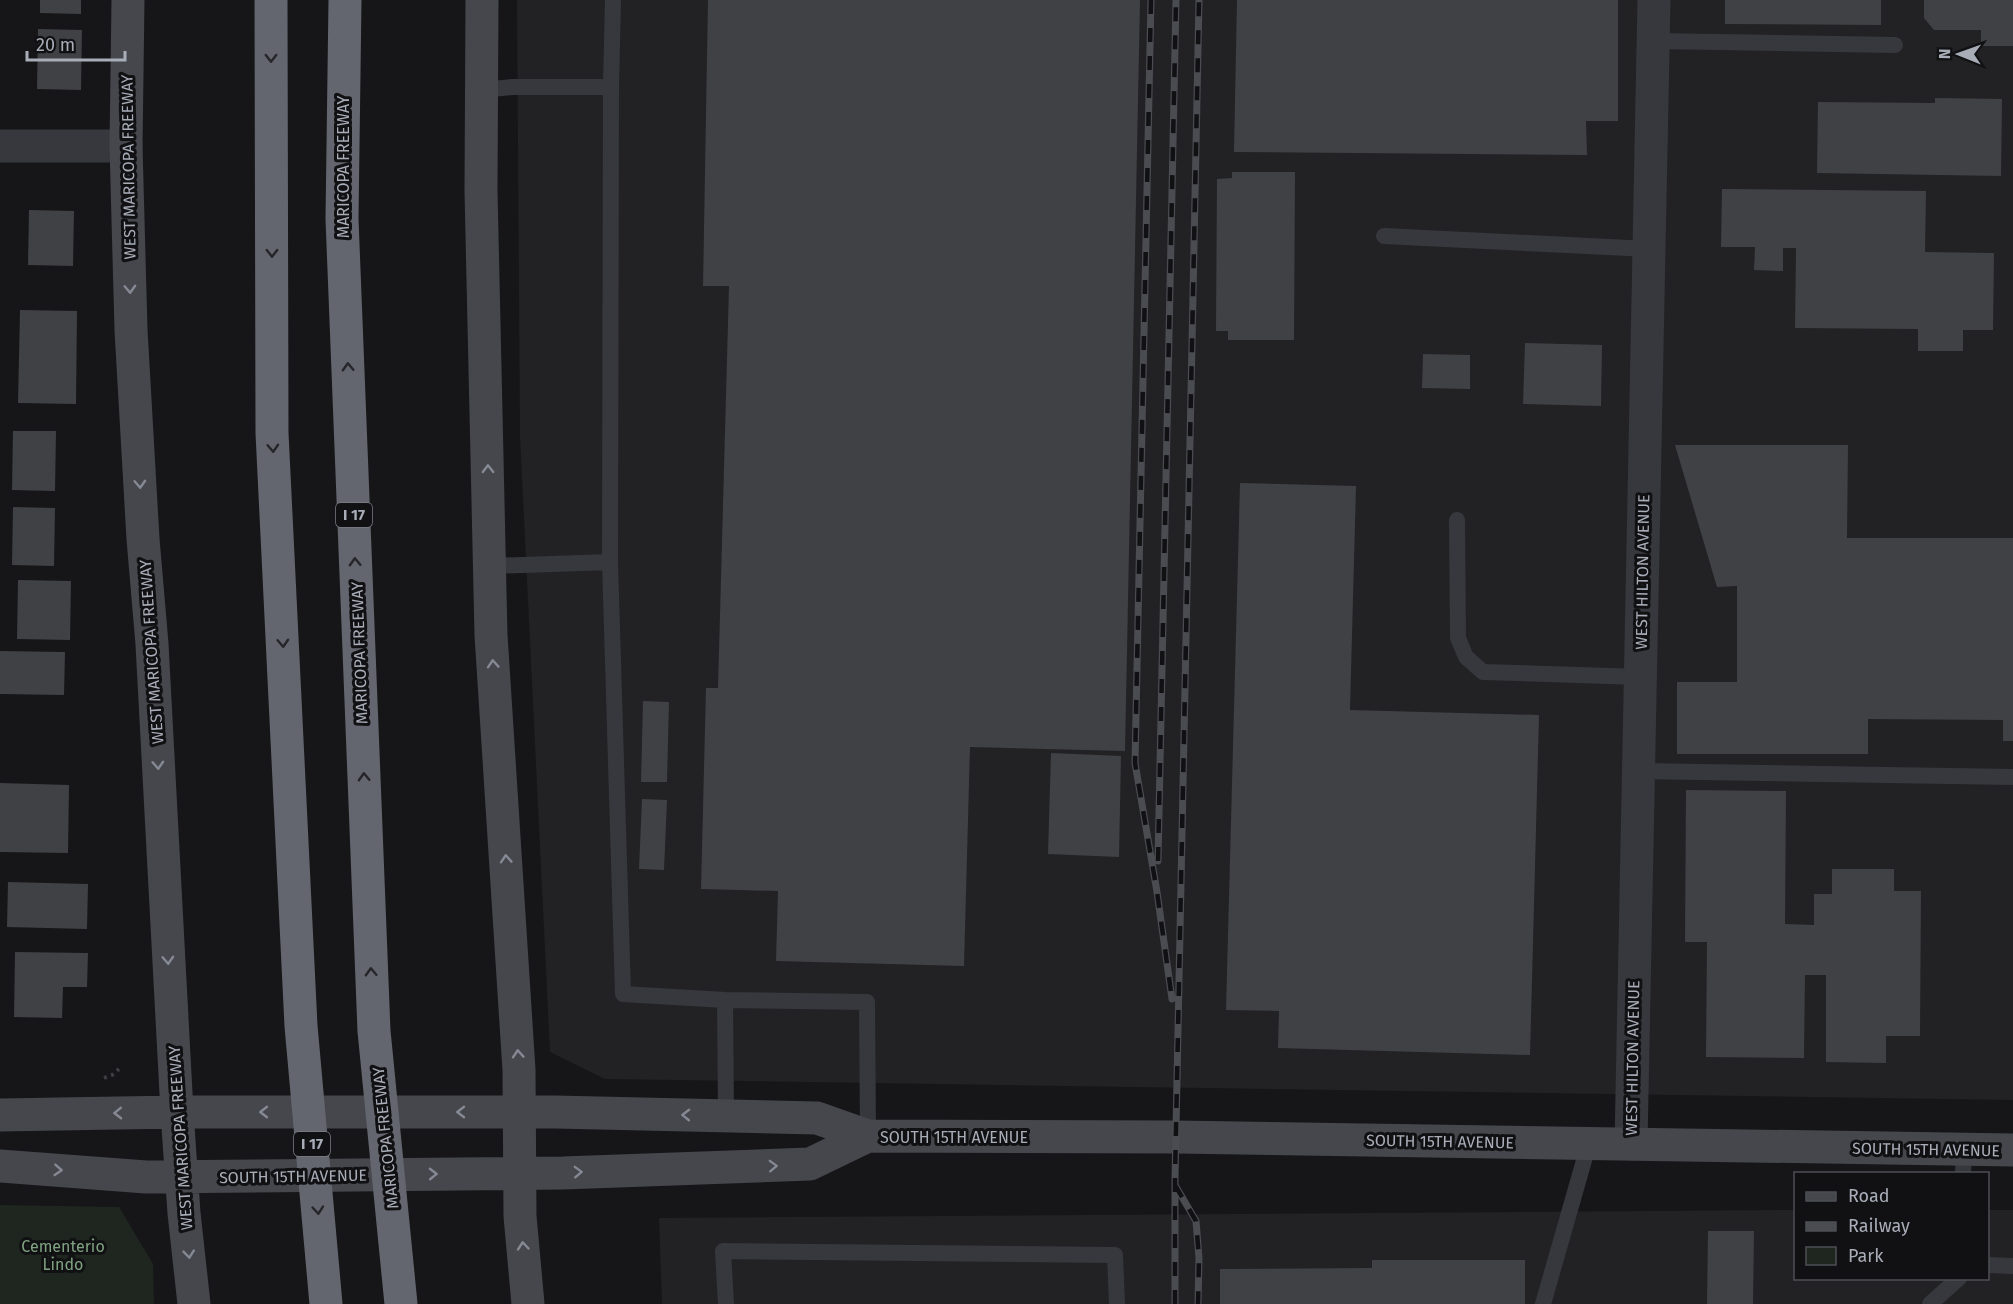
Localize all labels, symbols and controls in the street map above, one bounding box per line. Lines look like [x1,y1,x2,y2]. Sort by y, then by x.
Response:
scale bar [27,24,124,62]
north arrow [1929,24,1989,84]
text: 20 m [36,34,75,56]
text: N [1935,48,1954,59]
one-way arrow [265,54,277,63]
street label: WEST MARICOPA FREEWAY [117,74,140,260]
street label: MARICOPA FREEWAY [334,96,353,238]
one-way arrow [265,249,278,258]
one-way arrow [124,285,136,294]
one-way arrow [341,362,354,371]
one-way arrow [266,444,279,453]
one-way arrow [481,465,494,474]
one-way arrow [134,480,147,489]
street label: WEST HILTON AVENUE [1632,494,1653,650]
road number: I 17 [336,503,372,527]
one-way arrow [349,557,362,566]
street label: WEST MARICOPA FREEWAY [136,559,167,745]
street label: MARICOPA FREEWAY [348,581,371,725]
one-way arrow [276,639,289,648]
one-way arrow [487,660,500,669]
one-way arrow [152,760,165,769]
one-way arrow [357,773,370,782]
one-way arrow [499,854,512,863]
one-way arrow [162,955,175,964]
one-way arrow [365,968,378,977]
street label: WEST HILTON AVENUE [1622,980,1643,1136]
street label: WEST MARICOPA FREEWAY [165,1045,196,1231]
one-way arrow [512,1049,525,1058]
street label: MARICOPA FREEWAY [369,1066,402,1210]
one-way arrow [259,1106,268,1118]
one-way arrow [456,1106,465,1118]
one-way arrow [114,1107,123,1119]
one-way arrow [682,1109,691,1121]
street label: SOUTH 15TH AVENUE [880,1128,1028,1147]
street label: SOUTH 15TH AVENUE [1366,1131,1514,1152]
road number: I 17 [294,1132,330,1156]
street label: SOUTH 15TH AVENUE [1852,1139,2000,1160]
one-way arrow [768,1159,777,1172]
one-way arrow [54,1164,63,1177]
street label: SOUTH 15TH AVENUE [219,1166,367,1187]
one-way arrow [573,1166,582,1179]
one-way arrow [429,1168,438,1180]
legend [1794,1172,1989,1280]
text: Road [1848,1185,1890,1207]
one-way arrow [311,1205,324,1215]
text: Railway [1848,1215,1910,1237]
park label: Cementerio Lindo [21,1237,105,1274]
one-way arrow [517,1241,530,1250]
text: Park [1848,1245,1884,1267]
one-way arrow [182,1249,194,1259]

